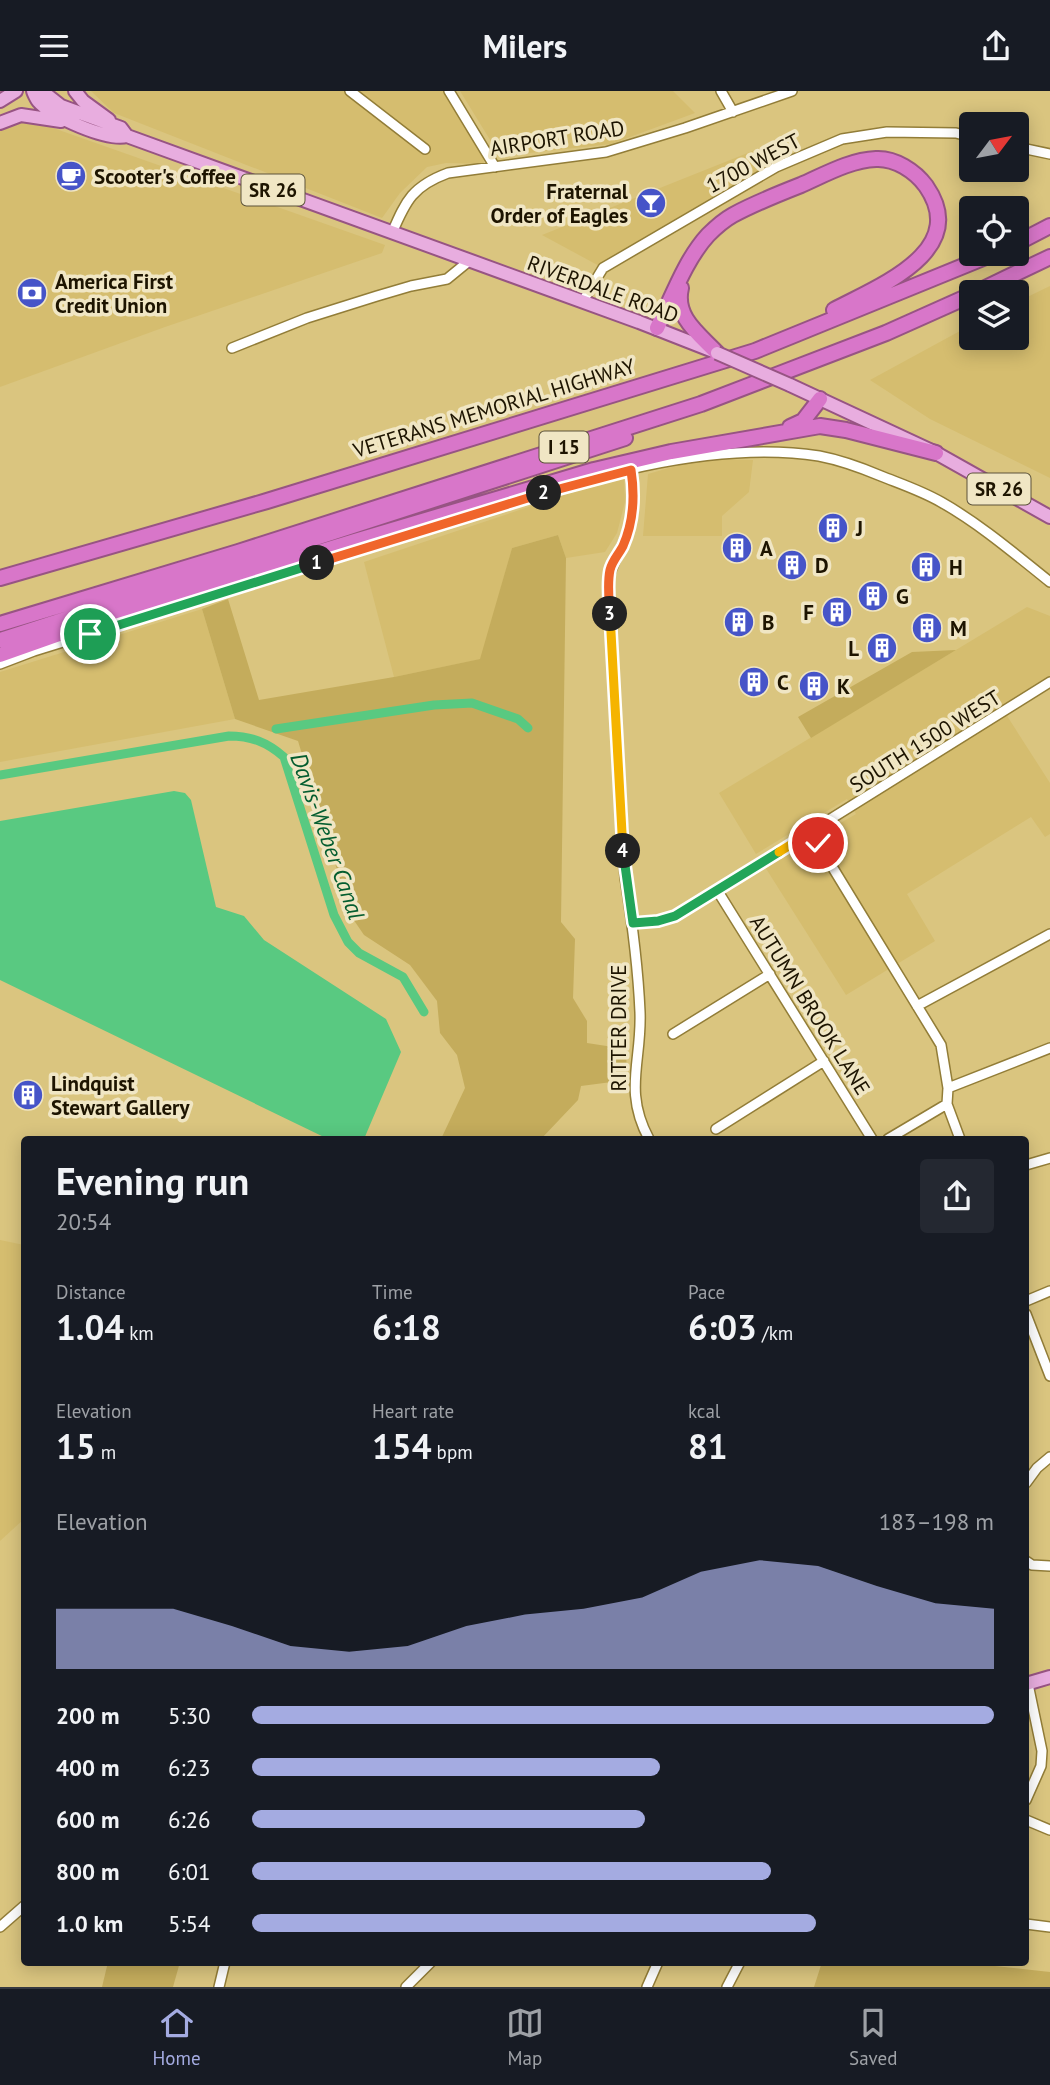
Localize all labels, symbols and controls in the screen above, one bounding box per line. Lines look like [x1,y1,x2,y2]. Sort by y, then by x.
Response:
text: Milers [483,25,567,67]
icon: menu [35,27,73,65]
icon: share [977,27,1015,65]
north arrow [959,112,1029,182]
map controls [959,112,1029,350]
street label: AIRPORT ROAD [488,114,626,162]
street label: 1700 WEST [701,127,805,199]
cafe icon: Scooter's Coffee [54,159,88,193]
place label: Scooter's Coffee [94,163,236,190]
road number: SR 26 [242,174,304,205]
place label: Fraternal Order of Eagles [490,178,629,229]
bar icon: Fraternal Order of Eagles [634,186,668,220]
button: locate [959,196,1029,266]
street label: RIVERDALE ROAD [524,249,682,329]
place label: America First Credit Union [55,268,174,319]
bank icon: America First Credit Union [15,276,49,310]
button: layers [959,280,1029,350]
street label: VETERANS MEMORIAL HIGHWAY [349,352,638,464]
road number: I 15 [540,431,588,463]
road number: SR 26 [968,473,1030,505]
pin: 2 [526,475,562,511]
text: 2 [538,480,549,504]
building icon: J [816,511,850,545]
place label: J [855,515,863,542]
building icon: A [720,531,754,565]
place label: A [760,535,773,562]
pin: 1 [300,545,334,581]
building icon: D [775,548,809,582]
text: 1 [311,550,322,574]
building icon: H [909,550,943,584]
place label: D [815,552,829,579]
place label: H [949,554,963,581]
building icon: G [856,579,890,613]
place label: G [896,583,909,610]
building icon: F [820,595,854,629]
pin: 3 [592,596,628,631]
place label: F [803,599,814,626]
text: 3 [604,601,615,625]
pin [60,604,120,664]
building icon: B [722,605,756,639]
place label: B [762,609,774,636]
building icon: M [910,611,944,645]
icon: arrive [71,615,109,653]
place label: M [950,615,967,642]
building icon: L [865,631,899,665]
place label: L [848,635,859,662]
building icon: C [737,665,771,699]
place label: C [777,669,789,696]
building icon: K [797,669,831,703]
place label: K [837,673,850,700]
street label: SOUTH 1500 WEST [844,684,1006,798]
water label: Davis-Weber Canal [284,749,372,923]
pin [788,813,848,873]
icon: check [799,824,837,862]
pin: 4 [606,833,640,869]
text: 4 [617,838,628,862]
street label: AUTUMN BROOK LANE [744,910,876,1100]
street label: RITTER DRIVE [605,964,632,1092]
place label: Lindquist Stewart Gallery [51,1070,190,1121]
building icon: Lindquist Stewart Gallery [11,1078,45,1112]
text: Evening run [56,1156,249,1205]
button: share [920,1159,994,1233]
text: 20:54 [56,1207,111,1236]
text: Distance [56,1280,126,1304]
text: Time [372,1280,413,1304]
text: Pace [688,1280,725,1304]
text: 1.04 [56,1304,124,1350]
text: 6:18 [372,1304,441,1350]
text: 6:03 [688,1304,757,1350]
text: km [124,1321,154,1345]
text: /km [757,1321,793,1345]
text: Elevation [56,1399,132,1423]
text: Heart rate [372,1399,454,1423]
text: kcal [688,1399,720,1423]
text: 15 [56,1423,96,1469]
text: 154 [372,1423,432,1469]
text: 81 [688,1423,728,1469]
text: m [96,1440,116,1464]
text: bpm [432,1440,473,1464]
text: Elevation [56,1507,148,1536]
text: 183–198 m [879,1507,994,1536]
text: 200 m [56,1701,119,1730]
text: 5:30 [168,1701,211,1730]
text: 400 m [56,1753,119,1782]
text: 6:23 [168,1753,211,1782]
text: 600 m [56,1805,119,1834]
text: 6:26 [168,1805,211,1834]
text: 800 m [56,1857,119,1886]
text: 6:01 [168,1857,211,1886]
text: 1.0 km [56,1909,123,1938]
text: 5:54 [168,1909,211,1938]
tab: Home [153,2004,201,2070]
tab: Map [506,2004,544,2070]
tab: Saved [849,2004,897,2070]

